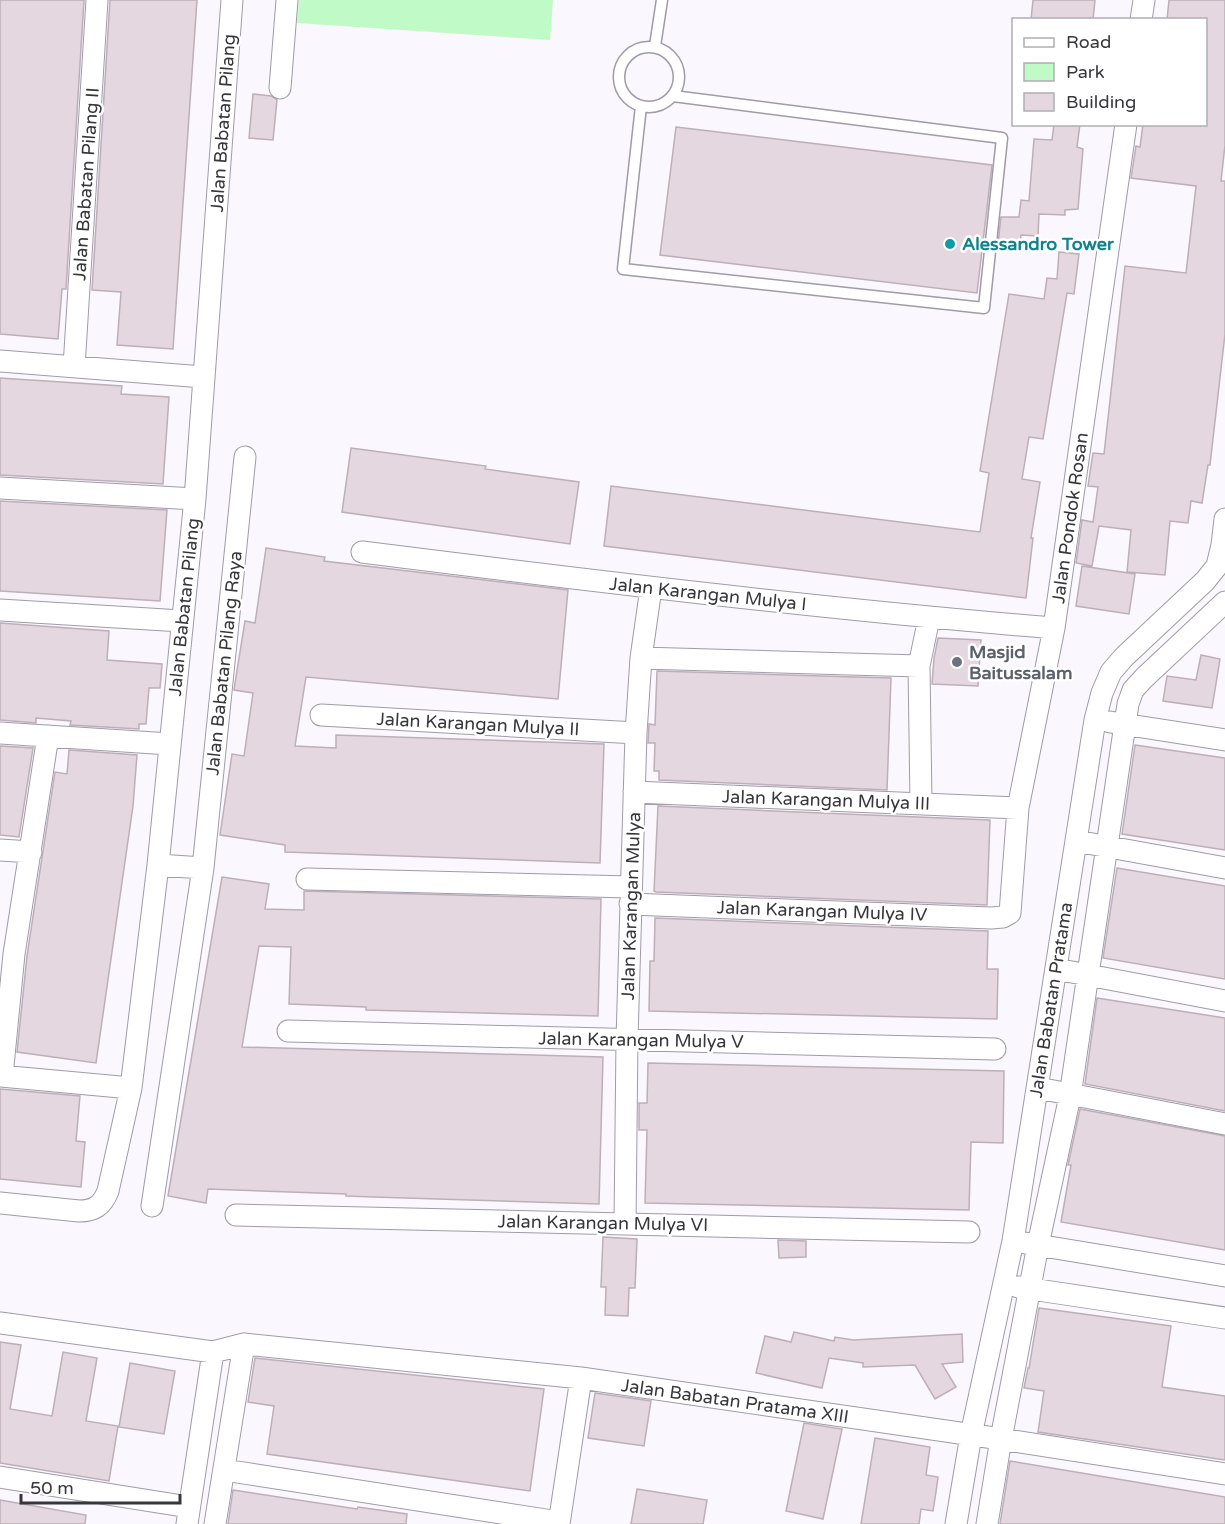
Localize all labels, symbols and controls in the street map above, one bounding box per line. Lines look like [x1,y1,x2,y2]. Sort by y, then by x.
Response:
legend [1012,18,1207,126]
text: Road [1066,31,1111,53]
street label: Jalan Babatan Pilang [206,33,240,213]
text: Park [1066,61,1105,83]
street label: Jalan Babatan Pilang II [68,87,104,281]
text: Building [1066,91,1136,113]
place label: Alessandro Tower [962,233,1115,255]
marker: Alessandro Tower [943,237,957,251]
street label: Jalan Pondok Rosan [1047,431,1093,605]
street label: Jalan Babatan Pilang [164,517,204,697]
street label: Jalan Babatan Pilang Raya [201,550,247,776]
street label: Jalan Karangan Mulya I [608,573,808,615]
place label: Masjid Baitussalam [969,641,1072,684]
marker: Masjid Baitussalam [950,655,964,669]
street label: Jalan Karangan Mulya II [376,708,580,740]
street label: Jalan Karangan Mulya III [721,785,931,815]
street label: Jalan Karangan Mulya [617,812,645,1000]
street label: Jalan Karangan Mulya IV [716,896,928,926]
street label: Jalan Babatan Pratama [1025,901,1077,1099]
street label: Jalan Karangan Mulya V [538,1027,744,1053]
street label: Jalan Karangan Mulya VI [498,1210,708,1236]
street label: Jalan Babatan Pratama XIII [620,1374,850,1428]
scale bar [21,1467,180,1505]
text: 50 m [30,1477,74,1499]

